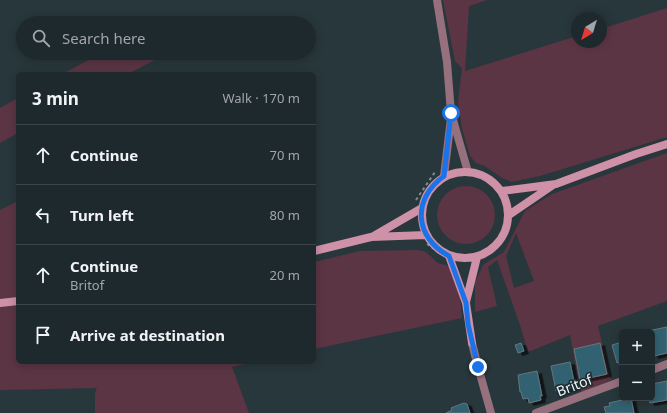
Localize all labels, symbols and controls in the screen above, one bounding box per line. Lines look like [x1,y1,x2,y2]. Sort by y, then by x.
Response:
north arrow [571,12,607,48]
search box [16,16,316,60]
icon: search [30,27,52,49]
text: Search here [62,28,145,48]
text: 3 min [32,87,79,110]
text: Walk · 170 m [222,89,300,107]
route start [442,104,460,122]
icon: ahead [32,144,54,166]
text: Continue [70,145,138,165]
text: 70 m [270,146,300,164]
icon: left [32,204,54,226]
text: Turn left [70,205,134,225]
text: 80 m [270,206,300,224]
text: Continue [70,256,138,276]
icon: ahead [32,264,54,286]
text: 20 m [270,266,300,284]
text: Britof [70,276,104,294]
icon: arrive [32,324,54,346]
text: Arrive at destination [70,325,225,345]
map controls [619,329,655,401]
button: + [619,329,655,365]
route end [469,358,487,376]
button: − [619,365,655,401]
street label: Britof [553,369,596,400]

